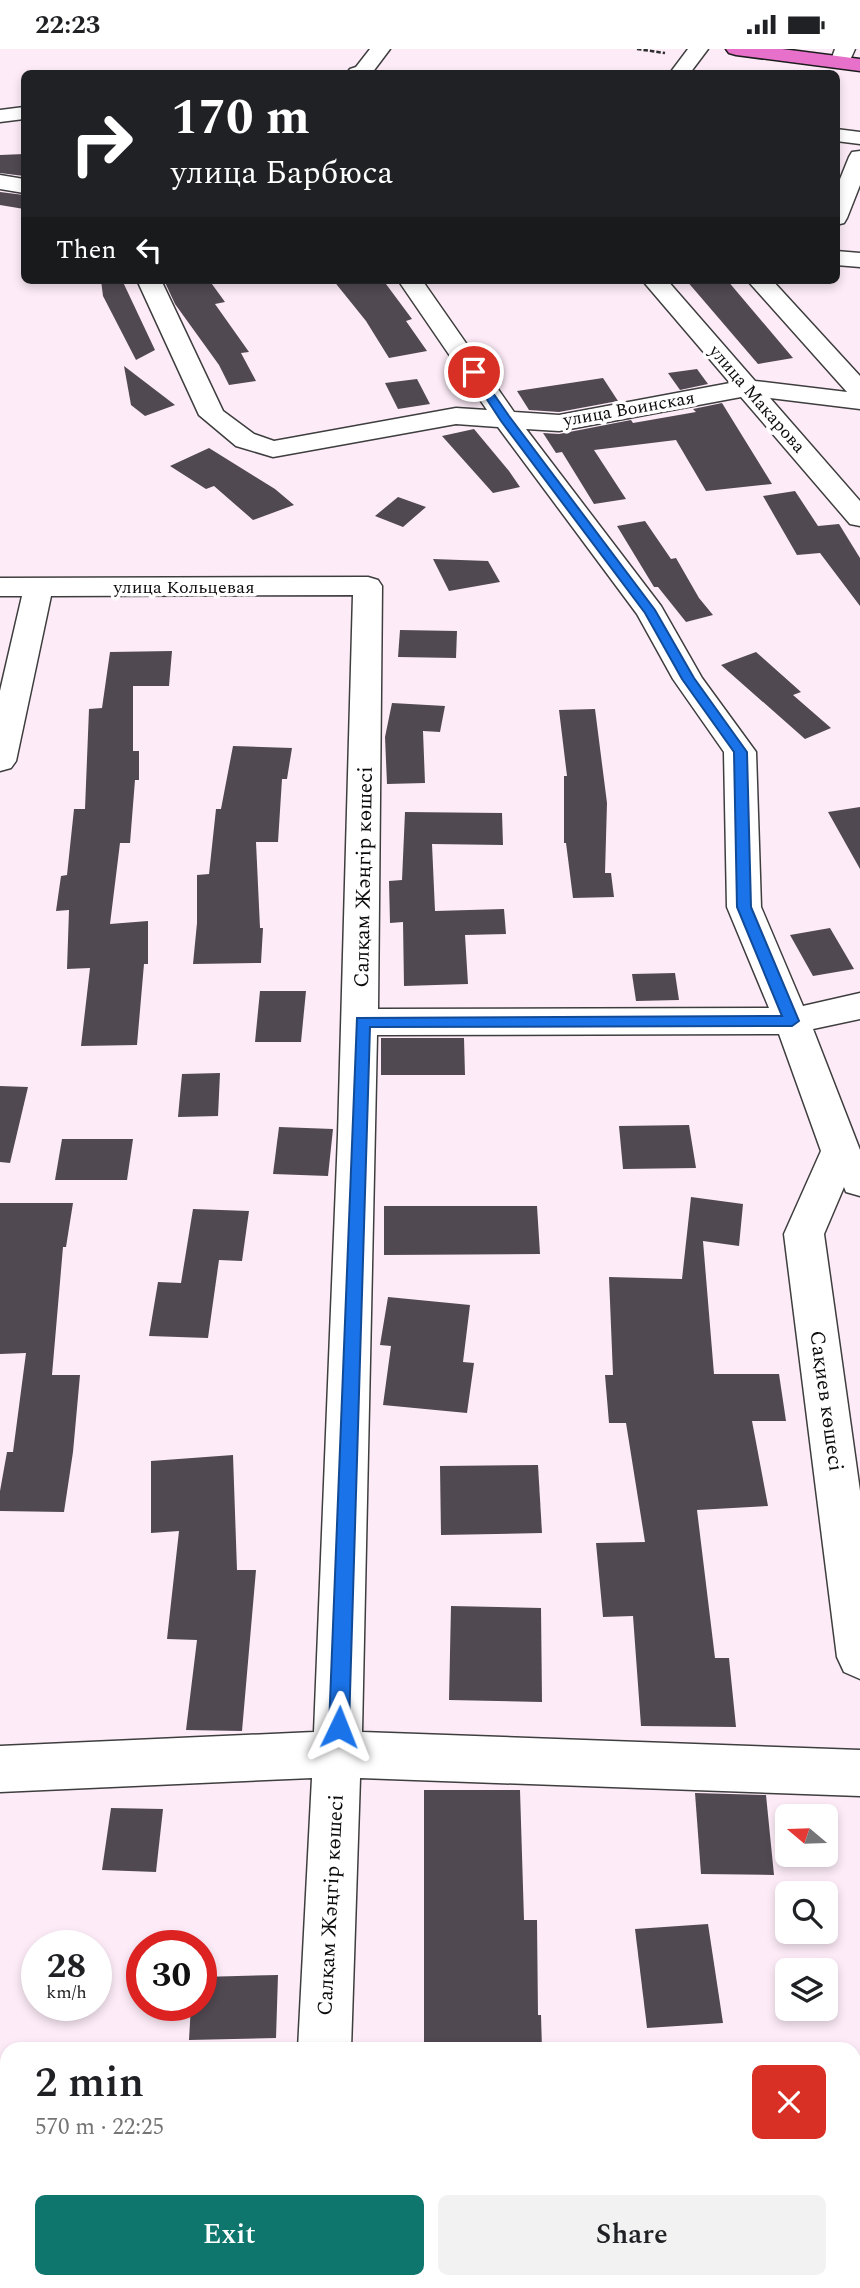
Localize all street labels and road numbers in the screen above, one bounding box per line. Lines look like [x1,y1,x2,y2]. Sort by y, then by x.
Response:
street label: улица Макарова [702,338,812,459]
street label: улица Воинская [560,384,697,434]
street label: улица Кольцевая [112,574,255,601]
street label: Салқам Жәңгір көшесі [346,766,382,988]
street label: Сақиев көшесі [800,1328,852,1474]
street label: Салқам Жәңгір көшесі [309,1794,353,2016]

